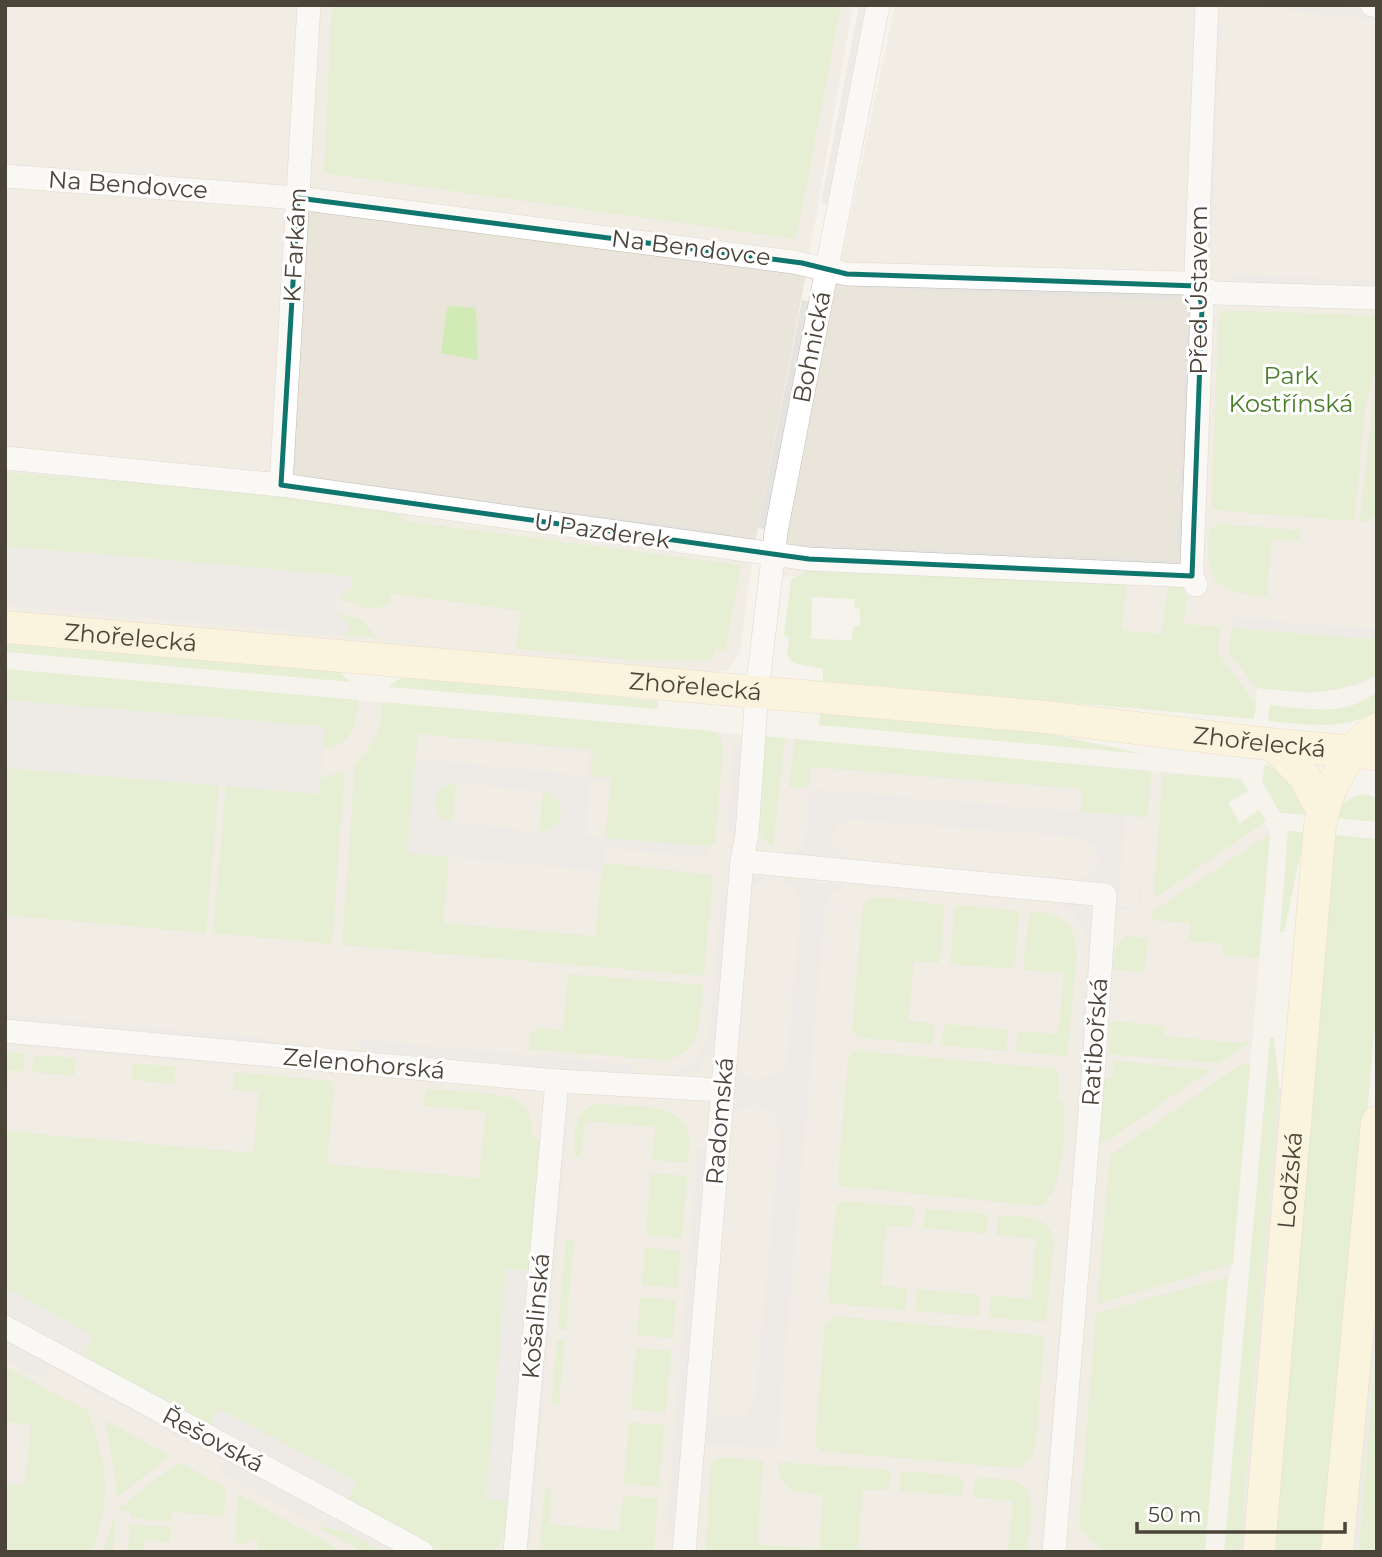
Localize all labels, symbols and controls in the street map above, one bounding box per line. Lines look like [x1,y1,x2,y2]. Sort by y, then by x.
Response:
street label: Na Bendovce [47,164,209,205]
street label: K Farkám [277,187,312,303]
street label: Před Ústavem [1184,205,1213,375]
street label: Na Bendovce [610,223,772,272]
street label: Bohnická [786,288,837,405]
park label: Park Kostřínská [1228,361,1354,418]
street label: U Pazderek [532,507,673,555]
street label: Zhořelecká [63,617,198,658]
street label: Zhořelecká [628,666,763,706]
street label: Zhořelecká [1192,720,1327,763]
street label: Ratibořská [1076,977,1113,1107]
street label: Zelenohorská [282,1042,446,1085]
street label: Radomská [699,1056,740,1186]
street label: Lodžská [1271,1130,1308,1230]
street label: Košalinská [516,1252,555,1380]
street label: Řešovská [157,1401,269,1478]
scale bar [1137,1490,1345,1534]
text: 50 m [1148,1502,1202,1527]

